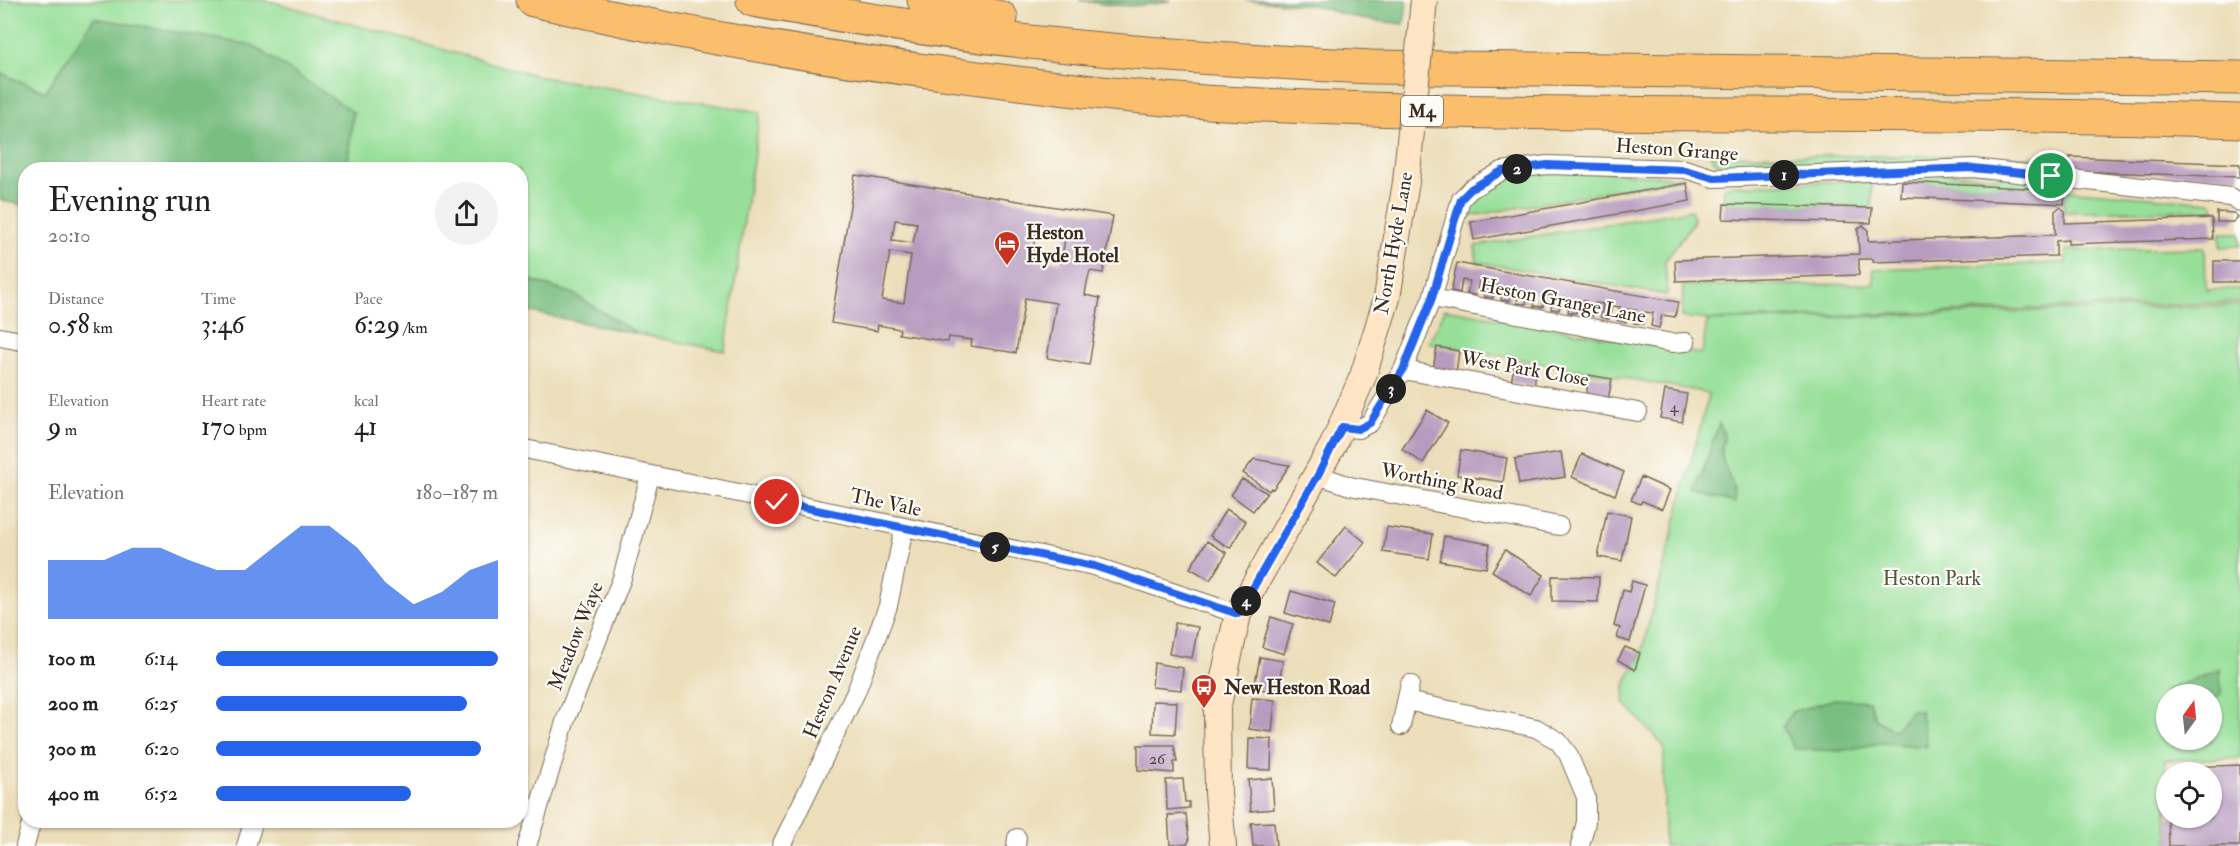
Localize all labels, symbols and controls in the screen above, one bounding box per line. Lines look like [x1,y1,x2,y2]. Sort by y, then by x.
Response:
road number: M4 [1401,96,1443,126]
street label: Heston Grange [1615,133,1739,166]
pin [2025,150,2076,201]
pin: 2 [1502,154,1532,184]
text: 2 [1513,159,1521,179]
icon: arrive [2034,159,2067,192]
pin: 1 [1769,160,1799,190]
text: 1 [1781,165,1787,185]
street label: North Hyde Lane [1369,170,1418,316]
text: Evening run [48,180,211,221]
button: share [435,182,498,245]
place label: Heston Hyde Hotel [1026,220,1120,269]
text: 20:10 [48,223,91,248]
hotel icon: Heston Hyde Hotel [992,229,1022,267]
street label: Heston Grange Lane [1478,272,1648,329]
text: Distance [48,289,104,309]
text: Time [201,289,236,309]
text: Pace [354,289,383,309]
text: 0.58 [48,309,90,341]
text: 3:46 [201,309,245,341]
text: 6:29 [354,309,400,341]
text: km [90,318,113,338]
text: /km [400,318,428,338]
street label: West Park Close [1458,345,1591,392]
pin: 3 [1376,374,1406,404]
text: 3 [1388,379,1394,399]
text: Elevation [48,391,109,411]
text: Heart rate [201,391,266,411]
text: kcal [354,391,379,411]
house number: 4 [1670,397,1680,417]
text: 9 [48,411,61,443]
text: 170 [201,411,235,443]
text: 41 [354,411,377,443]
text: m [61,420,77,440]
text: bpm [235,420,267,440]
street label: Worthing Road [1378,457,1505,506]
pin [751,476,802,527]
text: Elevation [48,480,124,505]
text: 180–187 m [416,480,498,505]
street label: The Vale [848,483,924,522]
icon: check [760,485,793,518]
pin: 5 [980,532,1010,562]
text: 5 [991,537,999,557]
park label: Heston Park [1883,566,1982,591]
street label: Meadow Waye [542,578,609,694]
pin: 4 [1231,586,1261,616]
text: 4 [1242,591,1250,611]
street label: Heston Avenue [798,622,867,742]
text: 100 m [48,646,95,671]
text: 6:14 [144,646,177,671]
bus stop icon: New Heston Road [1189,672,1219,710]
place label: New Heston Road [1223,675,1370,700]
north arrow [2156,684,2222,750]
map controls [2156,684,2222,828]
text: 200 m [48,691,98,716]
text: 6:25 [144,691,178,716]
text: 300 m [48,736,96,761]
text: 6:20 [144,736,179,761]
house number: 26 [1149,749,1166,769]
button: locate [2156,762,2222,828]
text: 400 m [48,781,99,806]
text: 6:52 [144,781,178,806]

